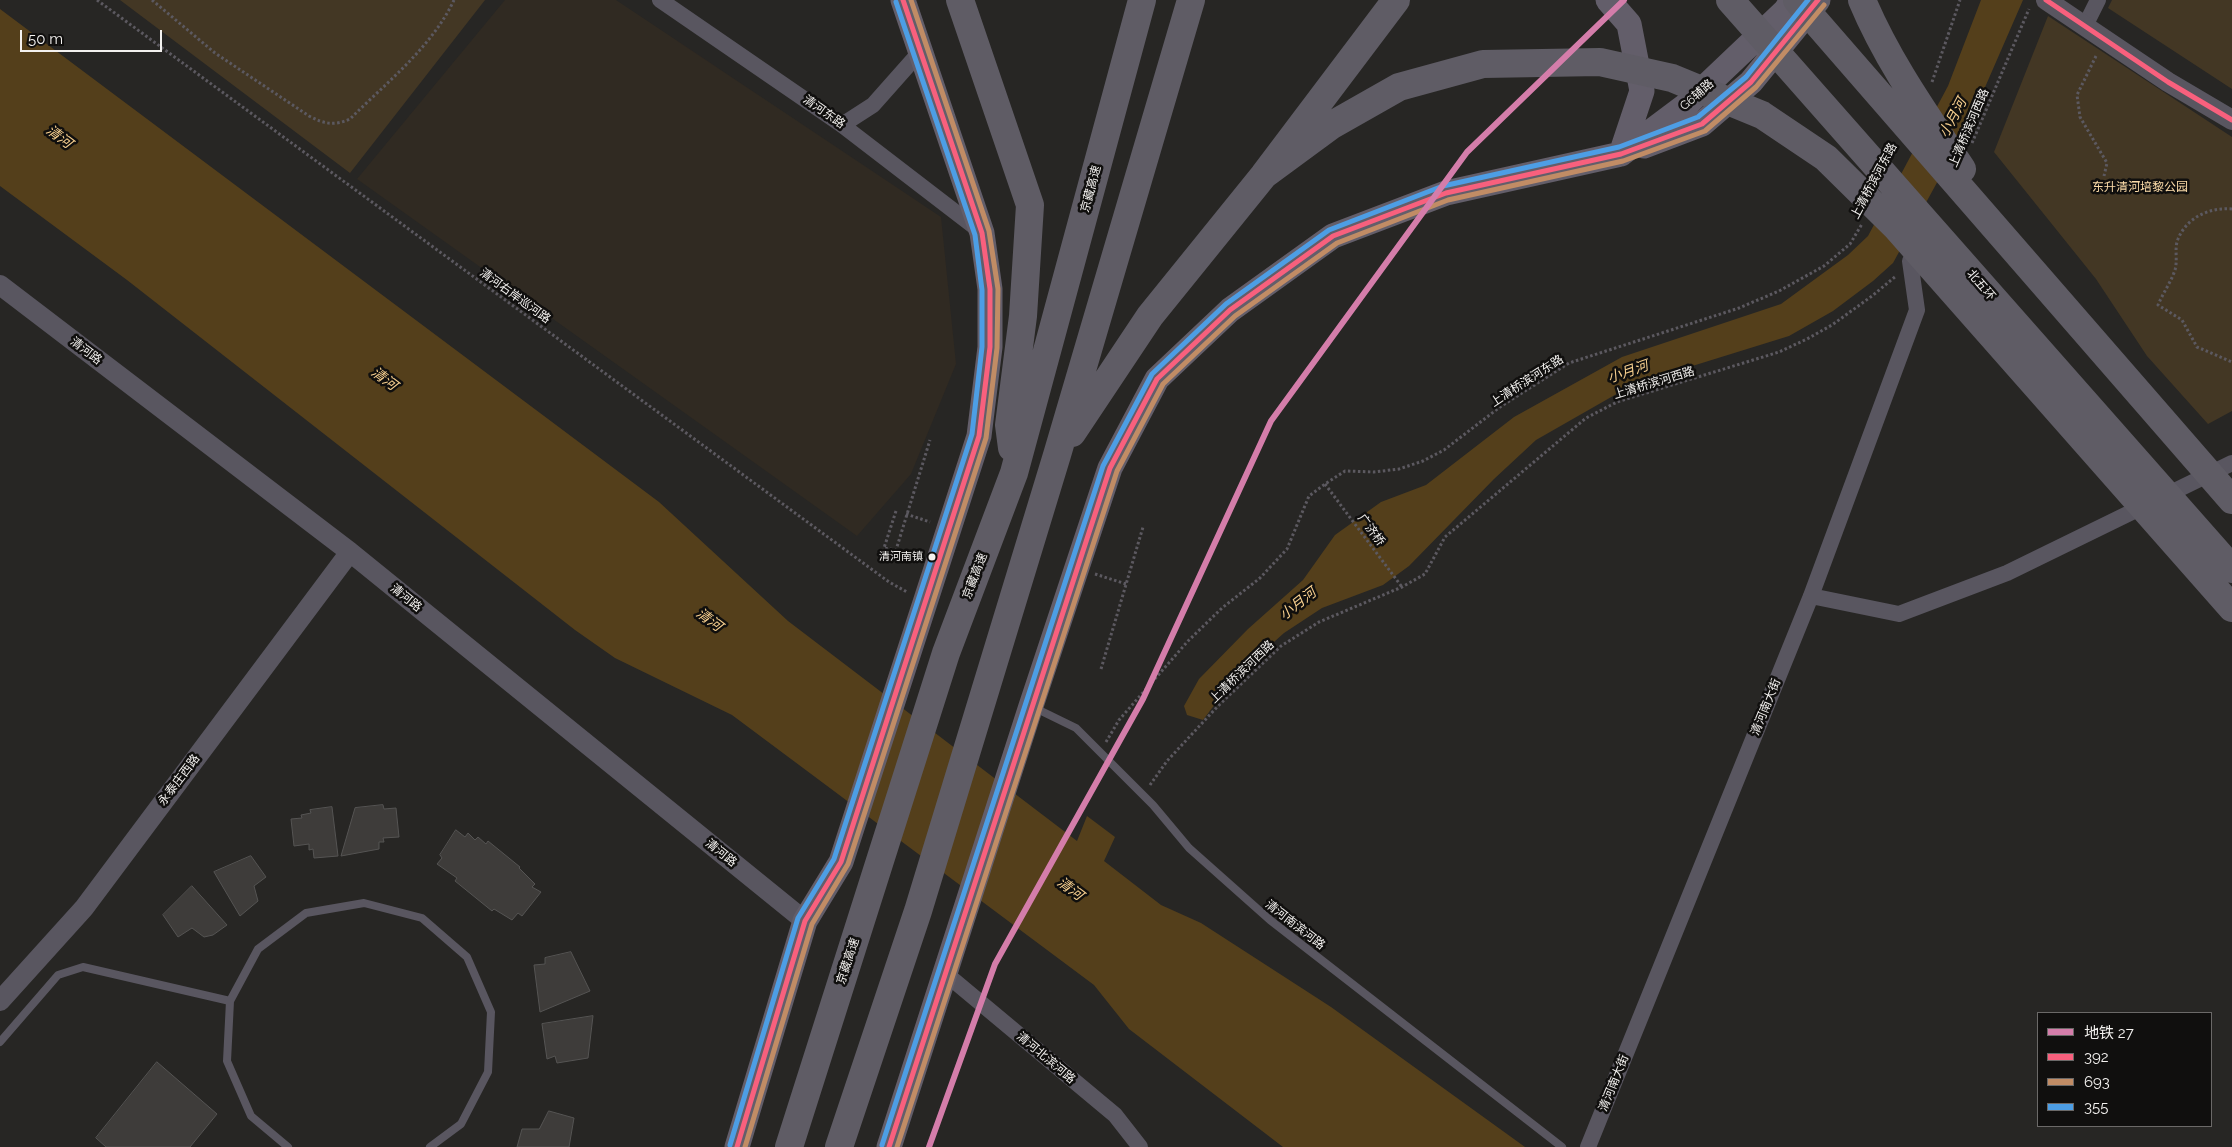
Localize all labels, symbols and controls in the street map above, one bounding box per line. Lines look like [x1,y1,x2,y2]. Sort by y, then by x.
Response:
scale bar [22,20,165,52]
text: 50 m [28,30,63,48]
street label: G6辅路 [1677,77,1717,113]
street label: 上清桥滨河西路 [1946,87,1992,169]
street label: 清河东路 [800,92,848,132]
water label: 小月河 [1936,96,1970,140]
water label: 清河 [43,122,75,152]
street label: 上清桥滨河东路 [1848,141,1900,221]
street label: 京藏高速 [1078,164,1104,214]
park label: 东升清河培黎公园 [2092,180,2188,194]
street label: 清河右岸巡河路 [477,265,553,327]
street label: 北五环 [1964,267,1998,303]
street label: 清河路 [67,334,105,368]
street label: 上清桥滨河东路 [1488,352,1566,410]
water label: 小月河 [1605,357,1651,387]
water label: 清河 [368,364,400,394]
street label: 上清桥滨河西路 [1612,364,1696,402]
street label: 广济桥 [1354,511,1388,549]
place label: 清河南镇 [879,550,923,564]
street label: 京藏高速 [960,551,990,601]
marker: 清河南镇 [927,552,937,562]
street label: 清河路 [387,581,425,615]
water label: 小月河 [1276,584,1320,624]
water label: 清河 [693,605,725,635]
street label: 上清桥滨河西路 [1207,638,1277,706]
street label: 清河南大街 [1748,676,1784,738]
street label: 永泰庄西路 [155,752,203,808]
street label: 清河路 [702,836,740,870]
water label: 清河 [1054,874,1086,904]
street label: 清河南滨河路 [1262,897,1328,953]
street label: 京藏高速 [834,936,862,986]
legend [2037,1012,2212,1127]
text: 地铁 27 [2084,1024,2134,1042]
street label: 清河北滨河路 [1014,1029,1078,1087]
text: 392 [2084,1048,2109,1066]
street label: 清河南大街 [1596,1052,1632,1114]
text: 693 [2084,1073,2110,1091]
text: 355 [2084,1098,2108,1116]

